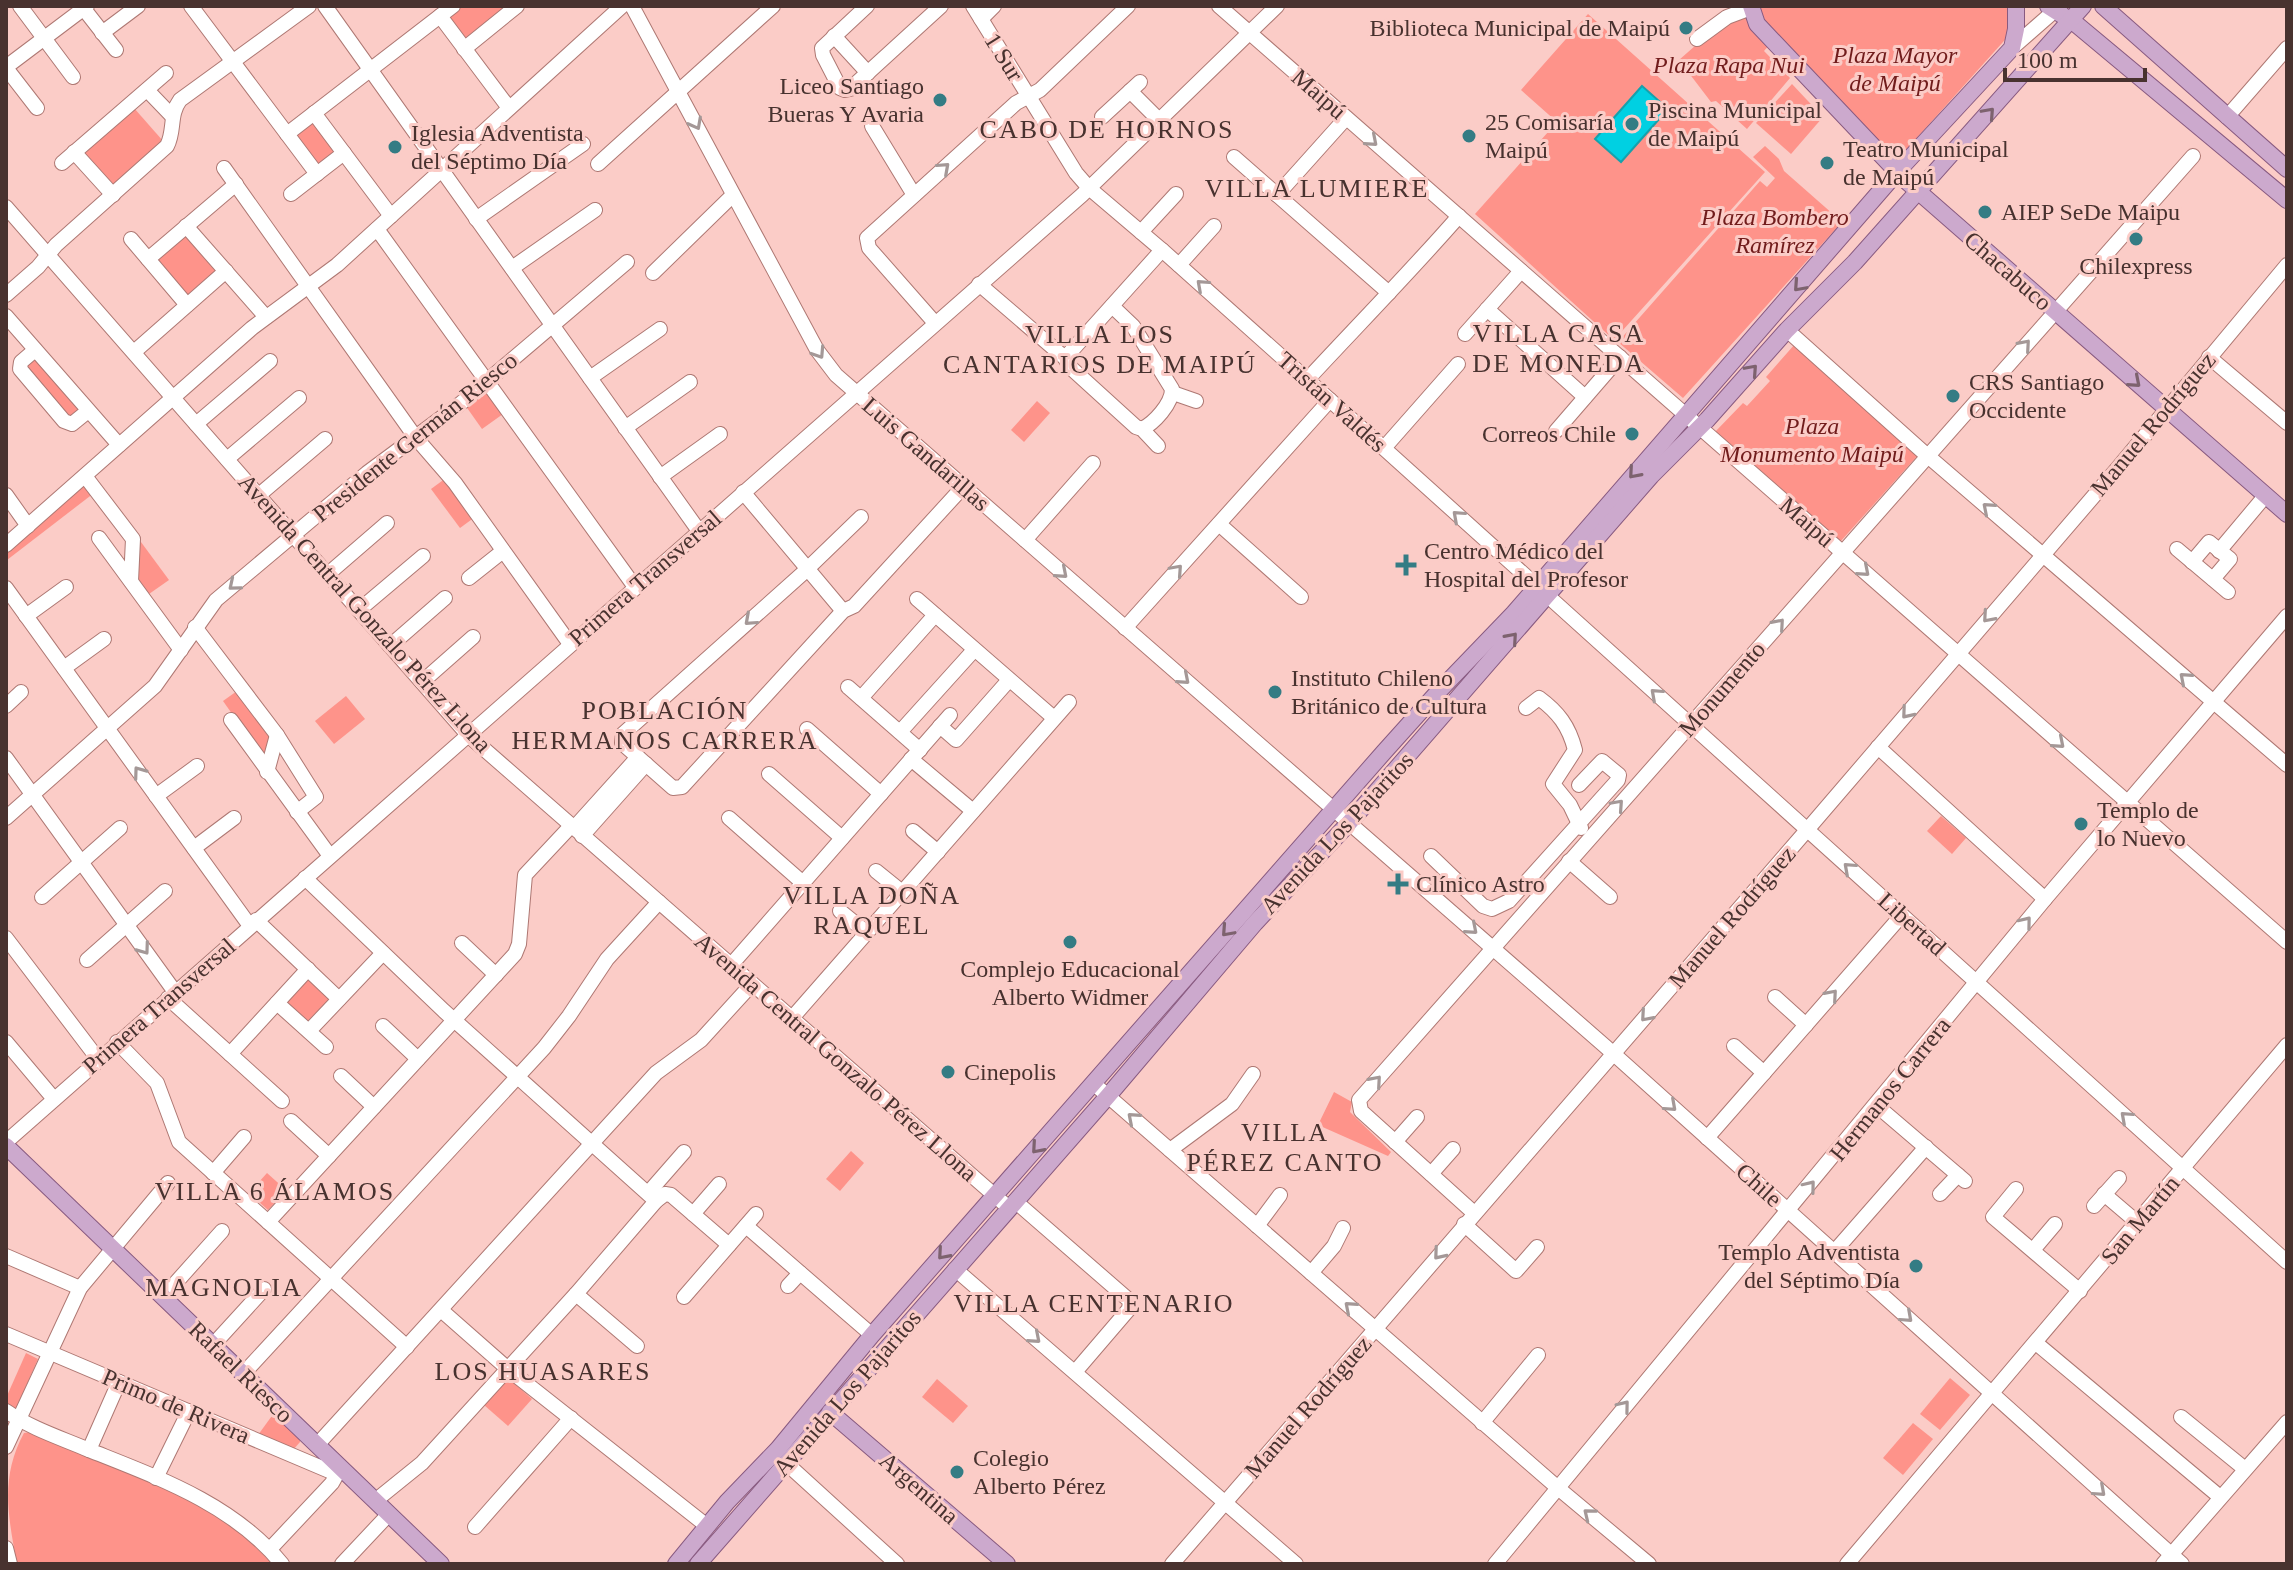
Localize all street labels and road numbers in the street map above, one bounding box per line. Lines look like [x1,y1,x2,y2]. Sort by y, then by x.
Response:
street label: 1 Sur [979,28,1029,86]
street label: Maipú [1287,64,1351,124]
street label: Chacabuco [1959,226,2057,316]
street label: Presidente Germán Riesco [308,347,522,527]
street label: Tristán Valdés [1273,347,1391,457]
street label: Manuel Rodríguez [2085,347,2221,501]
street label: Luis Gandarillas [857,392,995,516]
street label: Avenida Central Gonzalo Pérez Llona [233,469,497,757]
street label: Maipú [1775,492,1839,552]
street label: Primera Transversal [564,505,726,651]
street label: Monumento [1674,636,1770,742]
street label: Avenida Los Pajaritos [1255,747,1419,919]
street label: Manuel Rodríguez [1663,841,1801,993]
street label: Libertad [1873,887,1951,961]
street label: Avenida Central Gonzalo Pérez Llona [690,928,982,1187]
street label: Primera Transversal [78,933,240,1079]
street label: Hermanos Carrera [1824,1012,1956,1166]
street label: Chile [1731,1158,1787,1212]
street label: San Martín [2096,1171,2184,1269]
street label: Avenida Los Pajaritos [768,1305,926,1481]
street label: Rafael Riesco [184,1316,298,1428]
street label: Manuel Rodríguez [1239,1331,1377,1483]
street label: Primo de Rivera [99,1363,254,1449]
street label: Argentina [874,1447,964,1529]

